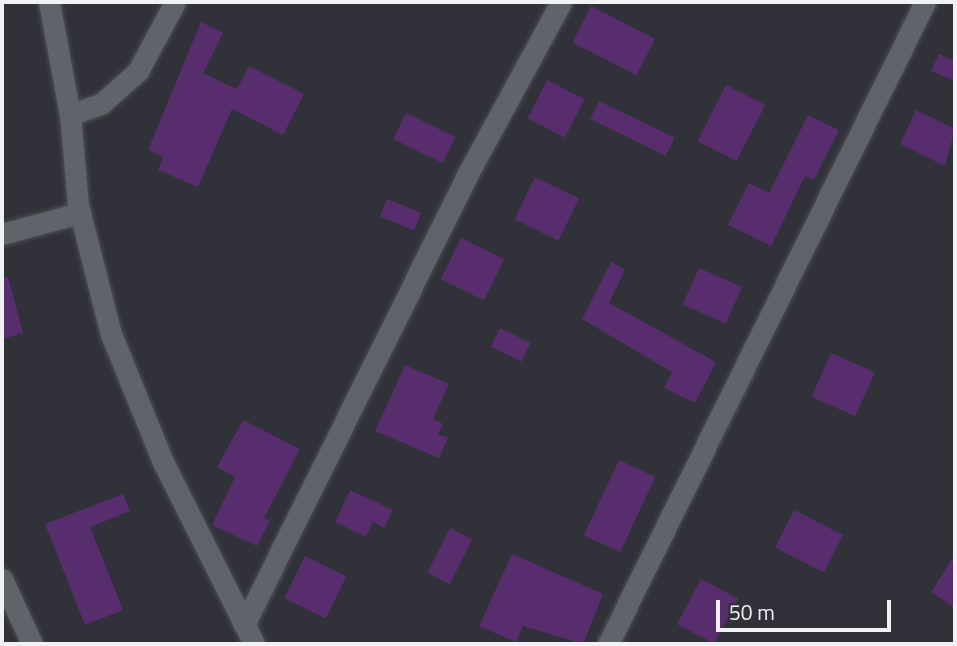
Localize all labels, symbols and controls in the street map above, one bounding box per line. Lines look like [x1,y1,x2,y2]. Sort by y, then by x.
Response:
scale bar [719,586,894,630]
text: 50 m [729,596,775,628]

